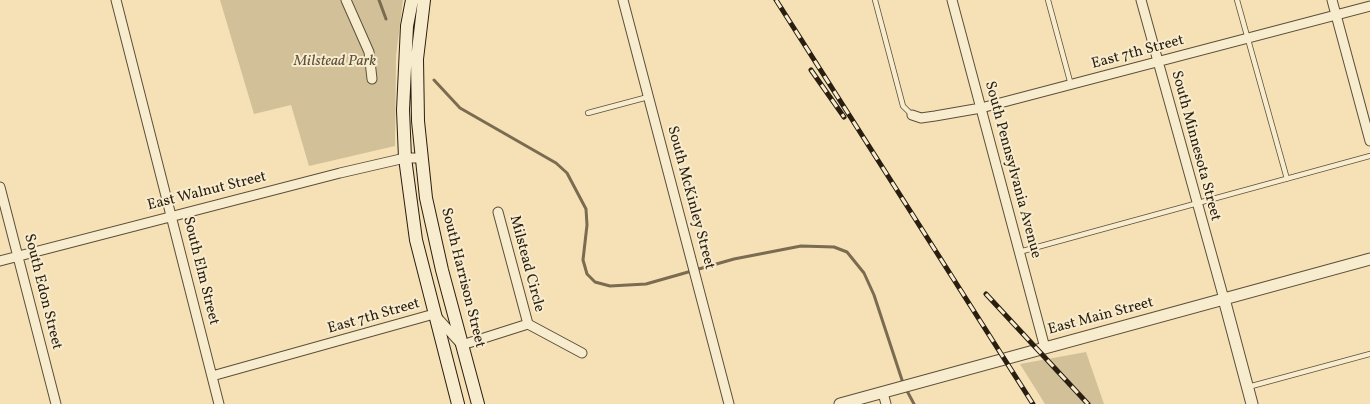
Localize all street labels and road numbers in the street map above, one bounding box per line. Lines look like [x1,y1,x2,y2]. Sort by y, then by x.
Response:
street label: East 7th Street [1090,32,1186,74]
street label: South Minnesota Street [1166,69,1224,223]
street label: South Pennsylvania Avenue [980,80,1044,260]
street label: South McKinley Street [662,124,718,272]
street label: East Walnut Street [146,168,268,216]
street label: South Harrison Street [436,206,488,350]
street label: Milstead Circle [504,214,548,314]
street label: South Elm Street [178,215,222,327]
street label: South Edon Street [19,232,65,352]
street label: East Main Street [1046,294,1156,340]
street label: East 7th Street [326,295,422,339]

